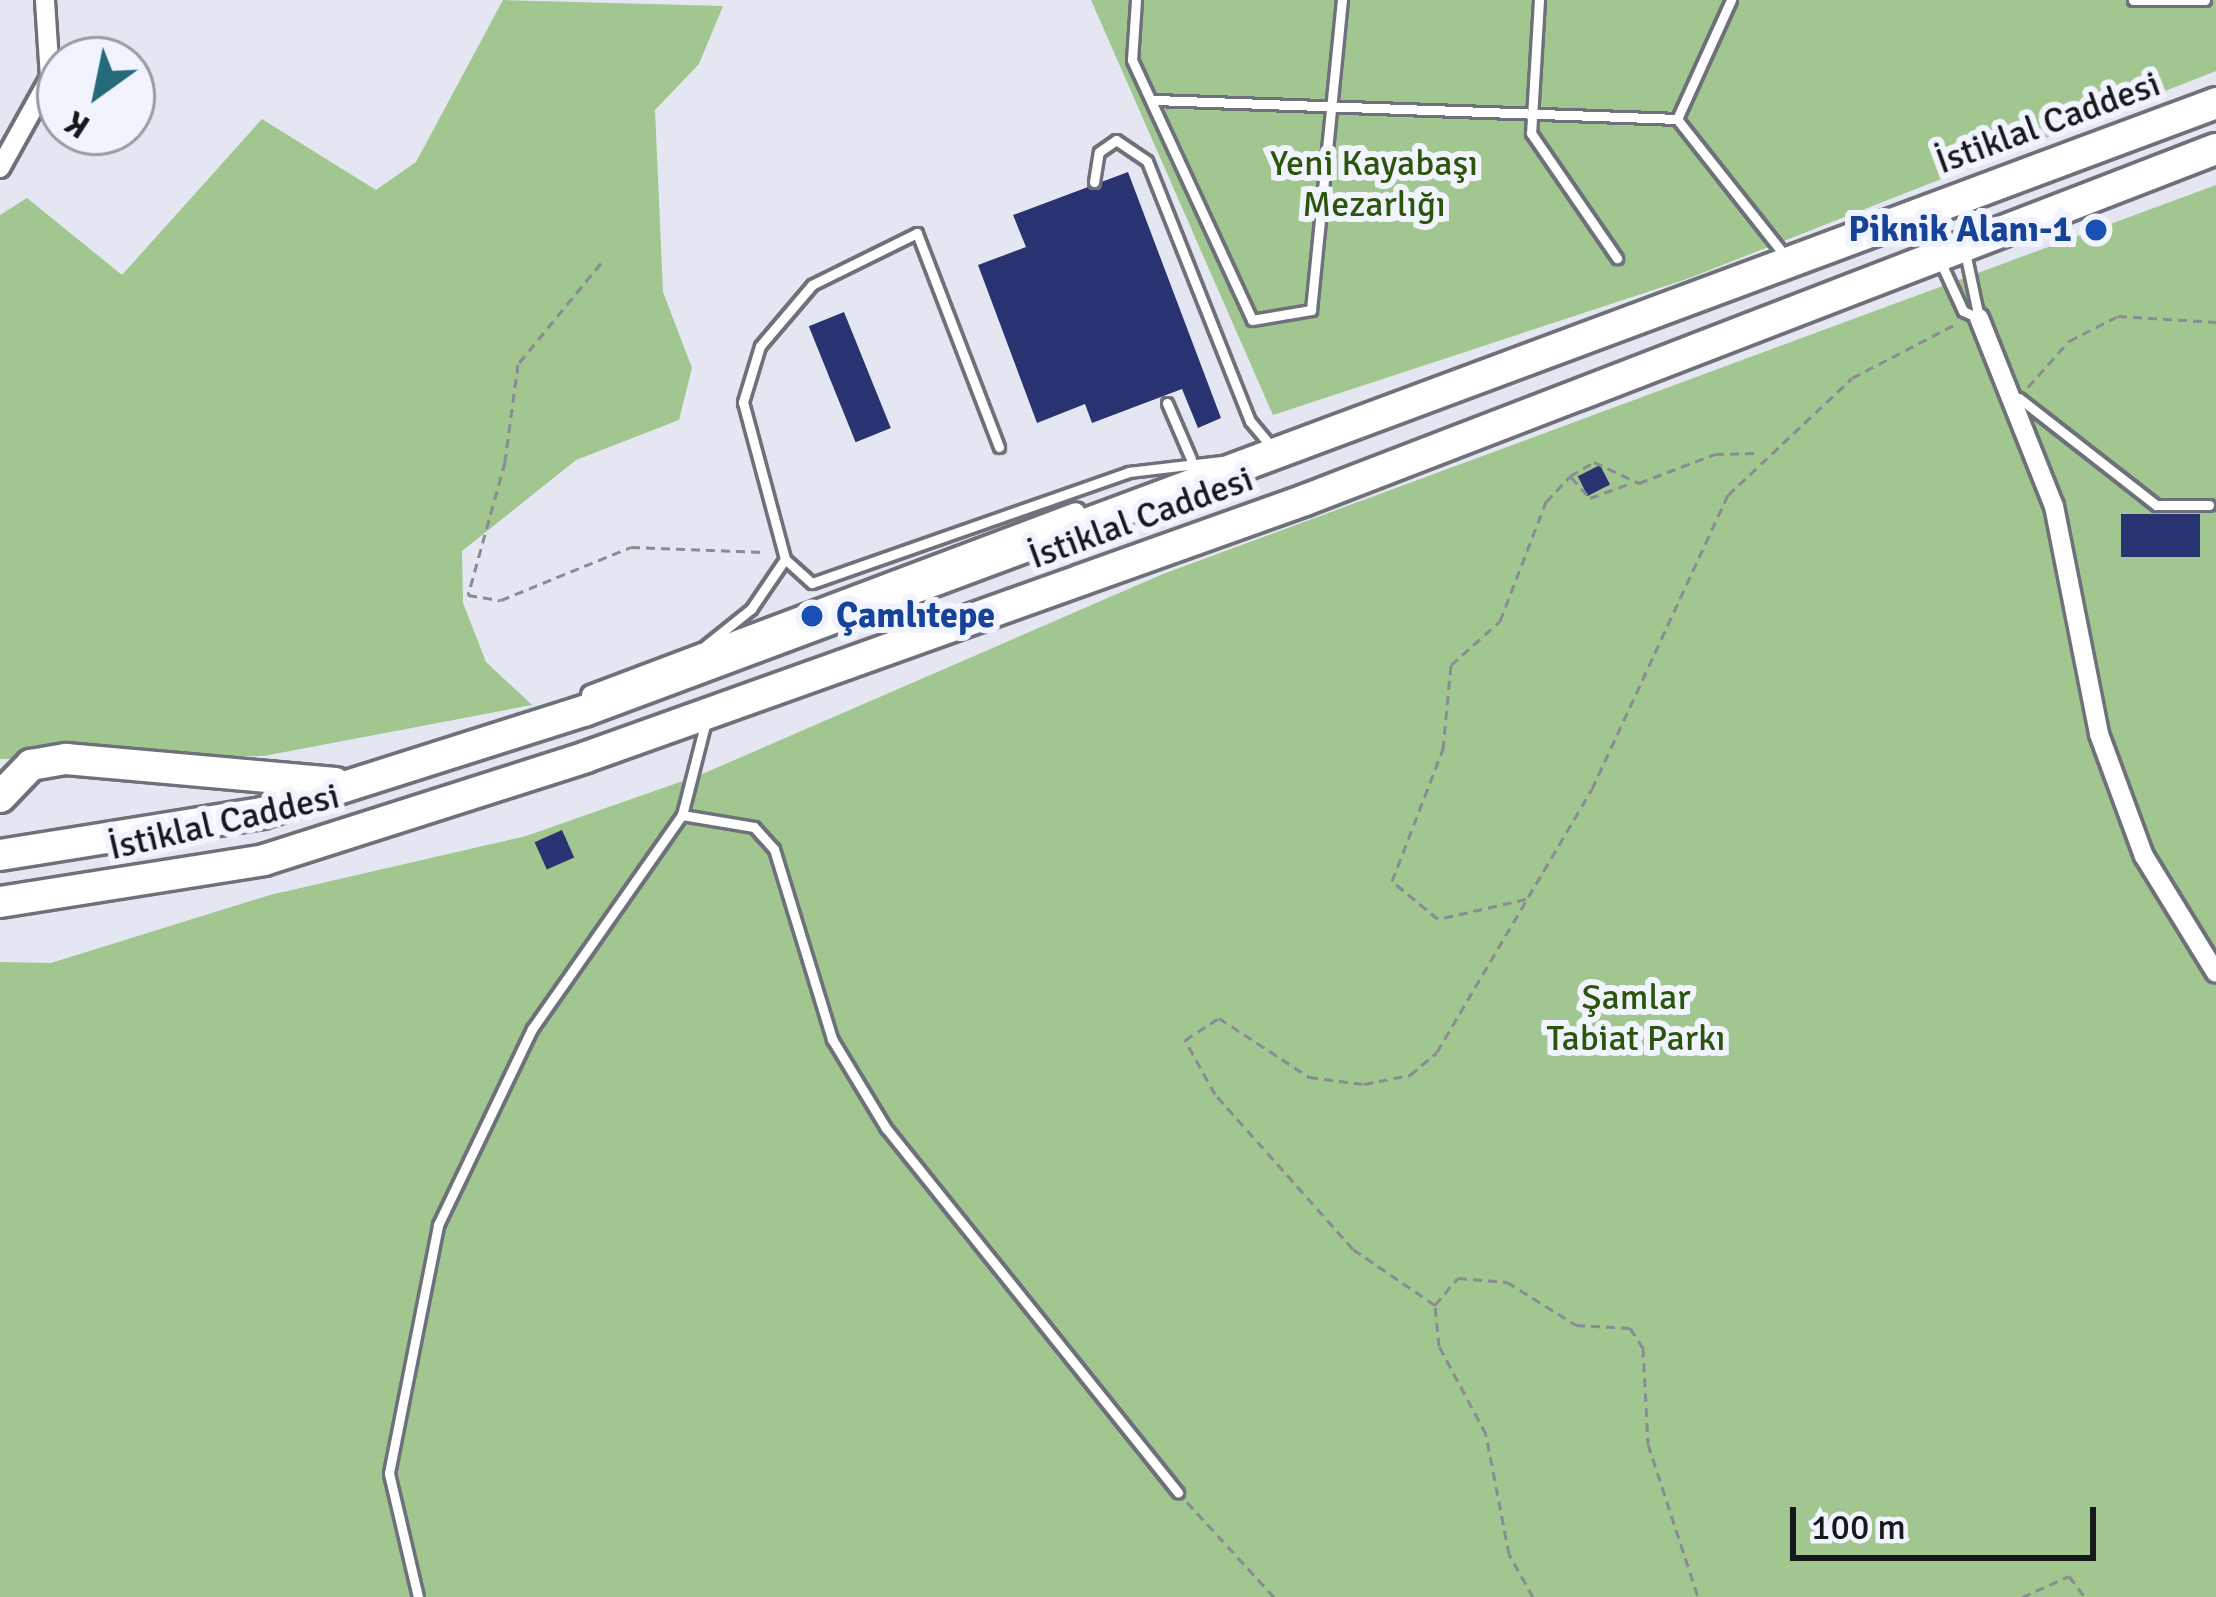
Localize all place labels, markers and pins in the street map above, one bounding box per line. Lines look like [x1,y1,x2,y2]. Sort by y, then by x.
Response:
place label: Piknik Alanı-1 [1848,208,2072,252]
marker: Piknik Alanı-1 [2083,217,2109,243]
place label: Çamlıtepe [836,594,995,638]
marker: Çamlıtepe [799,603,825,629]

